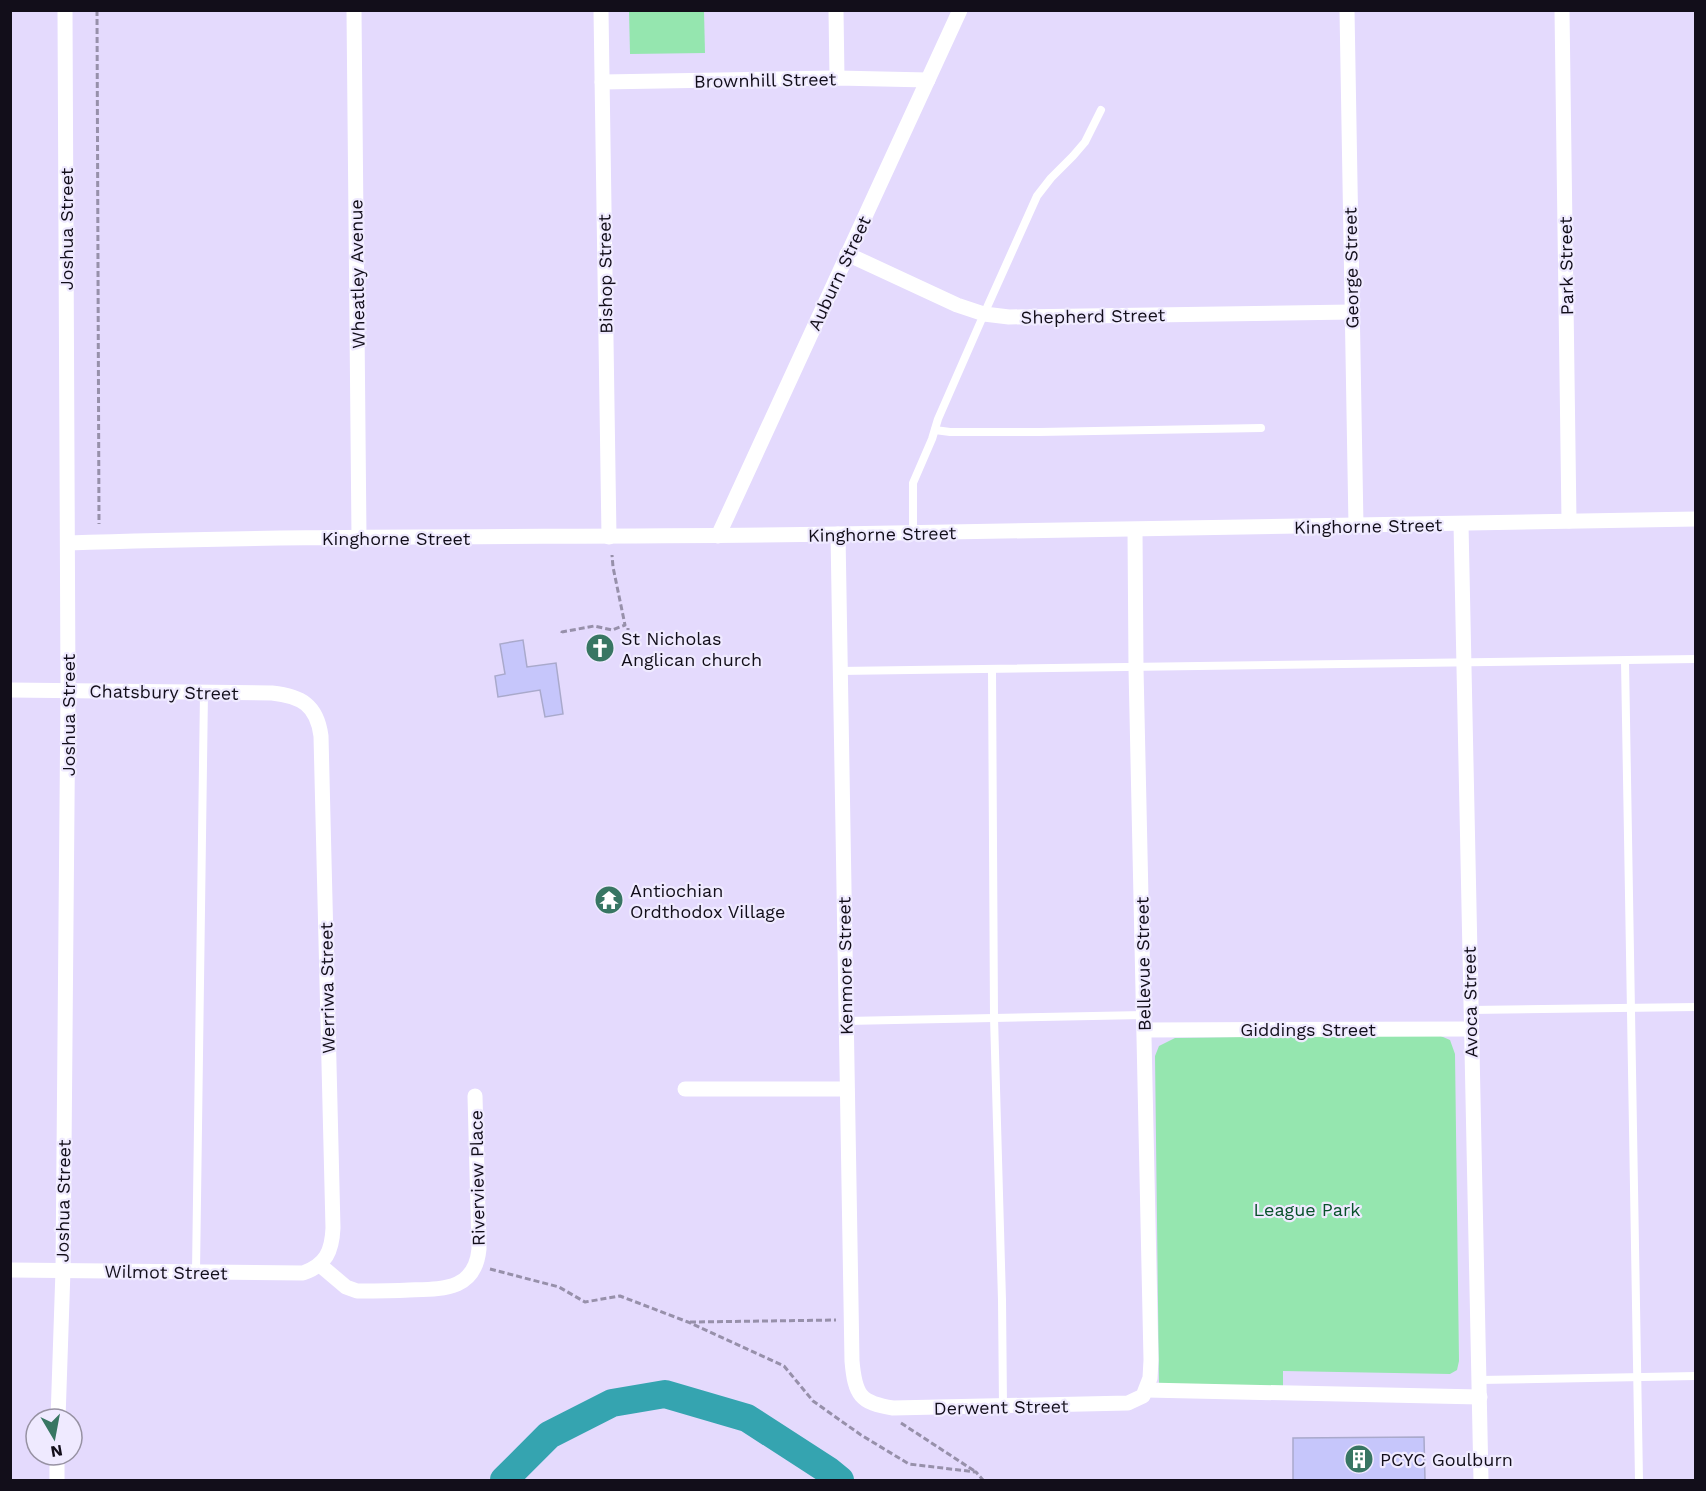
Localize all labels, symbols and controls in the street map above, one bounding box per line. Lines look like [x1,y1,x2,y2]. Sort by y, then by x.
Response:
street label: Brownhill Street [694,68,837,92]
street label: Joshua Street [56,167,77,290]
street label: Wheatley Avenue [345,199,369,349]
street label: George Street [1339,207,1363,329]
street label: Auburn Street [803,212,875,334]
street label: Bishop Street [593,214,617,334]
street label: Park Street [1555,216,1577,315]
street label: Shepherd Street [1021,304,1166,328]
street label: Kinghorne Street [1294,514,1443,538]
street label: Kinghorne Street [808,522,957,546]
street label: Kinghorne Street [322,528,471,549]
place label: St Nicholas Anglican church [621,628,762,670]
church icon: St Nicholas Anglican church [584,632,616,664]
street label: Joshua Street [58,653,79,776]
street label: Chatsbury Street [89,680,239,704]
place label: Antiochian Ordthodox Village [630,880,785,922]
temple icon: Antiochian Ordthodox Village [593,884,625,916]
street label: Kenmore Street [833,896,857,1035]
street label: Bellevue Street [1131,896,1155,1031]
street label: Werriwa Street [315,922,339,1054]
street label: Avoca Street [1459,946,1481,1058]
street label: Giddings Street [1240,1019,1376,1040]
street label: Riverview Place [465,1110,489,1246]
street label: Joshua Street [51,1139,75,1263]
park label: League Park [1254,1199,1361,1220]
street label: Wilmot Street [104,1260,228,1284]
street label: Derwent Street [933,1395,1069,1419]
north arrow [24,1407,84,1467]
text: N [49,1441,64,1462]
building icon: PCYC Goulburn [1343,1443,1375,1475]
place label: PCYC Goulburn [1380,1449,1513,1470]

